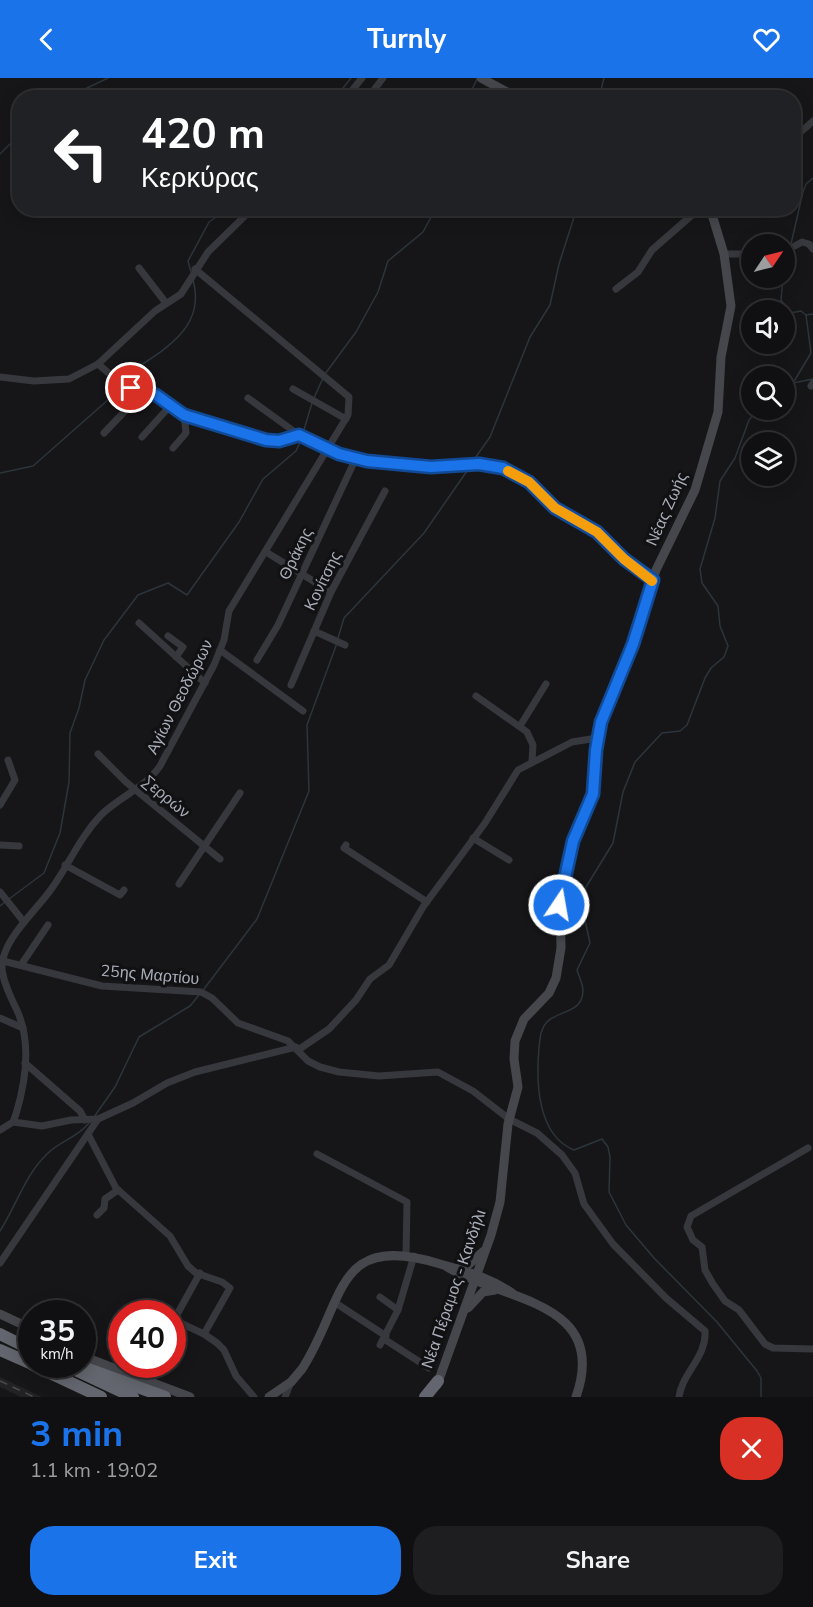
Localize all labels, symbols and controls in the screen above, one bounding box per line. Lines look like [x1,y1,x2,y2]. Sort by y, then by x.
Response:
text: Turnly [367,21,446,58]
icon: back [30,23,63,56]
icon: heart [750,23,783,56]
text: 420 m [141,106,265,163]
icon: left [42,114,120,192]
text: Κερκύρας [141,160,259,197]
north arrow [741,234,795,288]
map controls [741,234,795,486]
button: sound [741,300,795,354]
pin [105,362,156,413]
button: search [741,366,795,420]
icon: arrive [114,371,147,404]
button: layers [741,432,795,486]
street label: Νέας Ζωής [641,468,693,549]
street label: Θράκης [274,524,318,584]
street label: Κονίτσης [299,547,347,614]
street label: Αγίων Θεοδώρων [142,636,218,758]
street label: Σερρών [138,771,194,823]
position arrow [527,873,591,937]
street label: 25ης Μαρτίου [100,960,200,990]
street label: Νέα Πέραμος - Κανδήλι [416,1206,492,1371]
speed limit sign: 40 [108,1300,186,1378]
text: 35 [39,1311,75,1352]
text: km/h [40,1344,74,1364]
text: 3 min [30,1410,123,1459]
button: close [720,1417,783,1480]
text: 1.1 km · 19:02 [30,1457,158,1484]
button: Exit [30,1526,401,1595]
button: Share [413,1526,783,1595]

